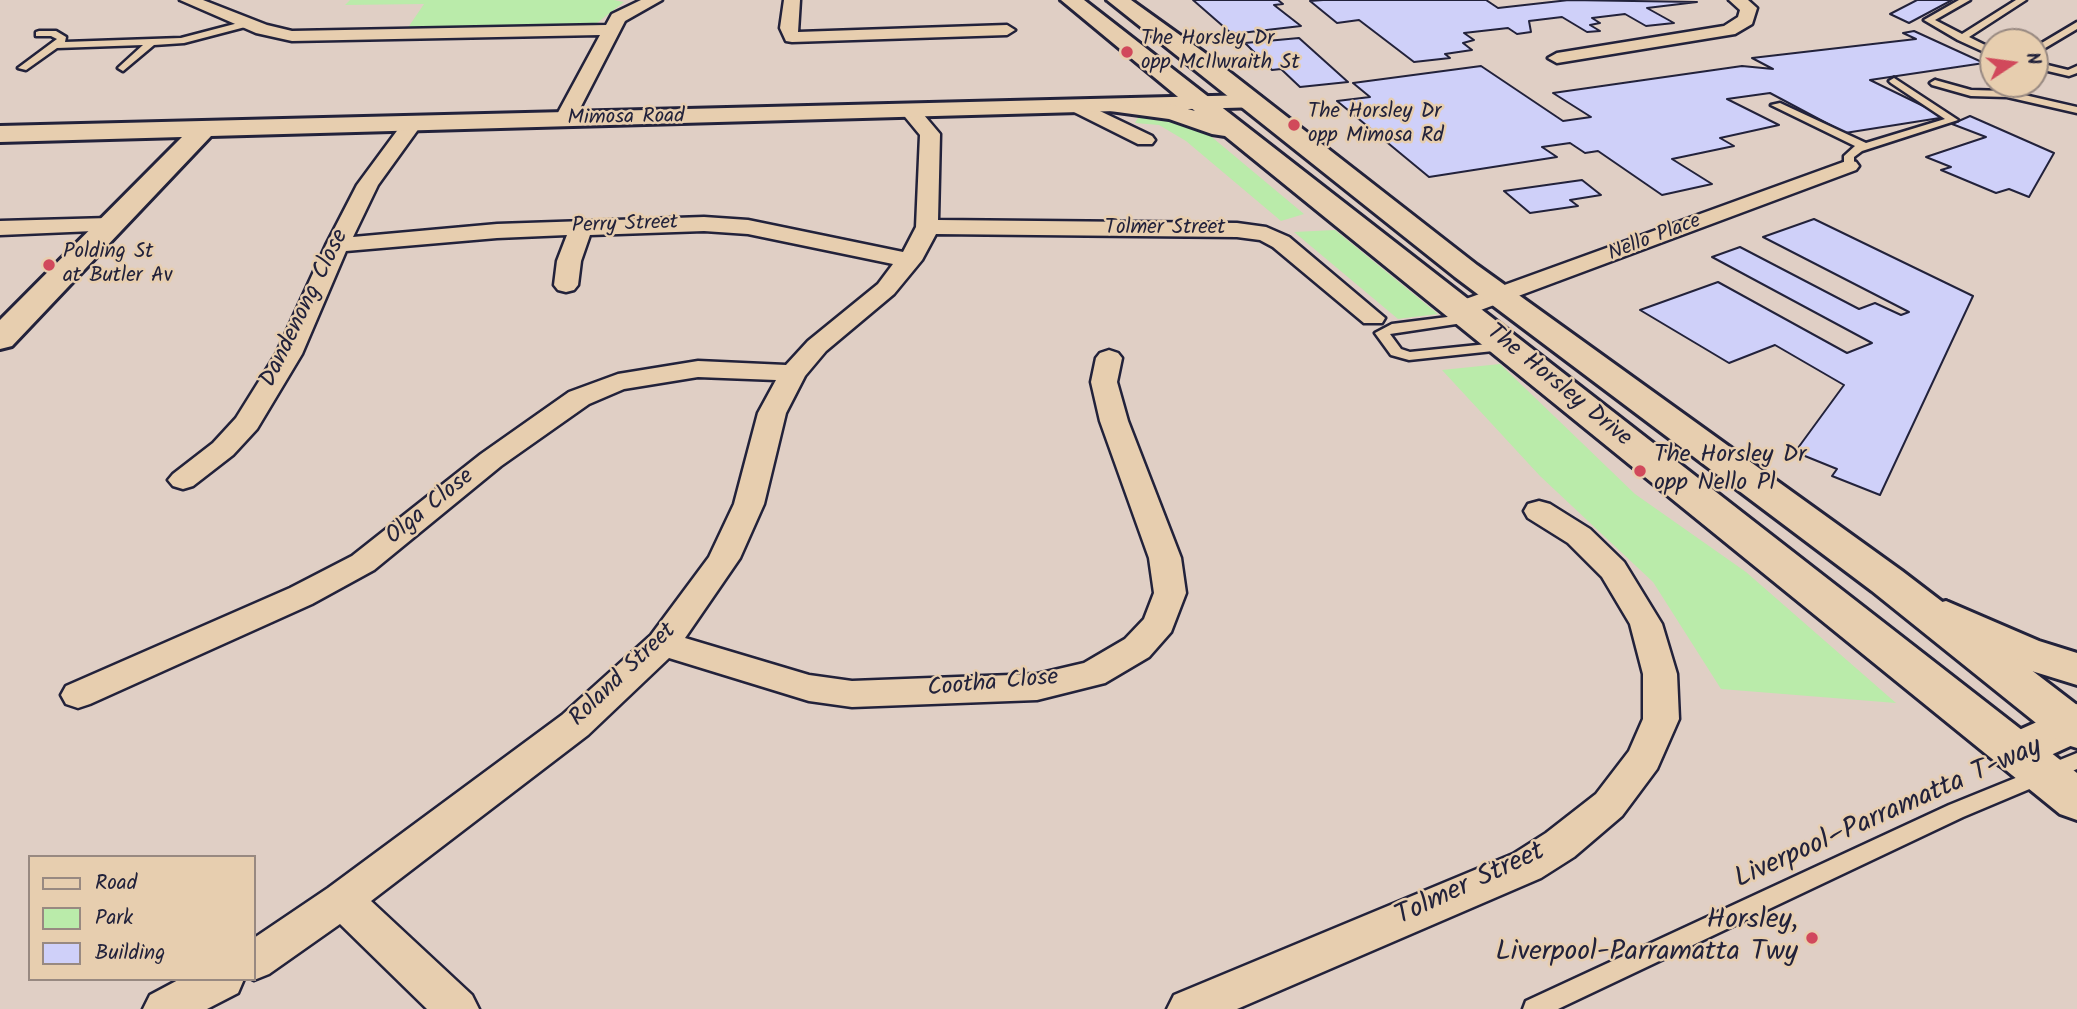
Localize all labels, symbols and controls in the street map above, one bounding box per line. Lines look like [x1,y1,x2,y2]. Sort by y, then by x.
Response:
place label: The Horsley Dr opp McIlwraith St [1141,27,1300,77]
north arrow [1979,28,2049,98]
marker: The Horsley Dr opp McIlwraith St [1119,44,1135,60]
text: N [2017,50,2048,68]
place label: The Horsley Dr opp Mimosa Rd [1308,100,1444,150]
street label: Mimosa Road [567,105,685,133]
marker: The Horsley Dr opp Mimosa Rd [1286,117,1302,133]
street label: Nello Place [1605,210,1705,268]
street label: Perry Street [571,212,679,240]
street label: Tolmer Street [1105,216,1225,242]
street label: Dandenong Close [255,225,357,393]
place label: Polding St at Butler Av [63,240,173,290]
marker: Polding St at Butler Av [41,257,57,273]
street label: The Horsley Drive [1479,320,1637,454]
place label: The Horsley Dr opp Nello Pl [1654,443,1806,499]
marker: The Horsley Dr opp Nello Pl [1632,463,1648,479]
street label: Olga Close [381,464,481,552]
street label: Roland Street [565,618,683,734]
street label: Cootha Close [926,665,1060,705]
street label: Liverpool–Parramatta T-way [1730,732,2048,898]
street label: Tolmer Street [1391,837,1551,935]
legend [28,855,256,981]
text: Road [95,867,137,900]
text: Park [95,902,133,935]
place label: Horsley, Liverpool-Parramatta Twy [1495,905,1798,971]
marker: Horsley, Liverpool-Parramatta Twy [1804,930,1820,946]
text: Building [95,937,165,970]

